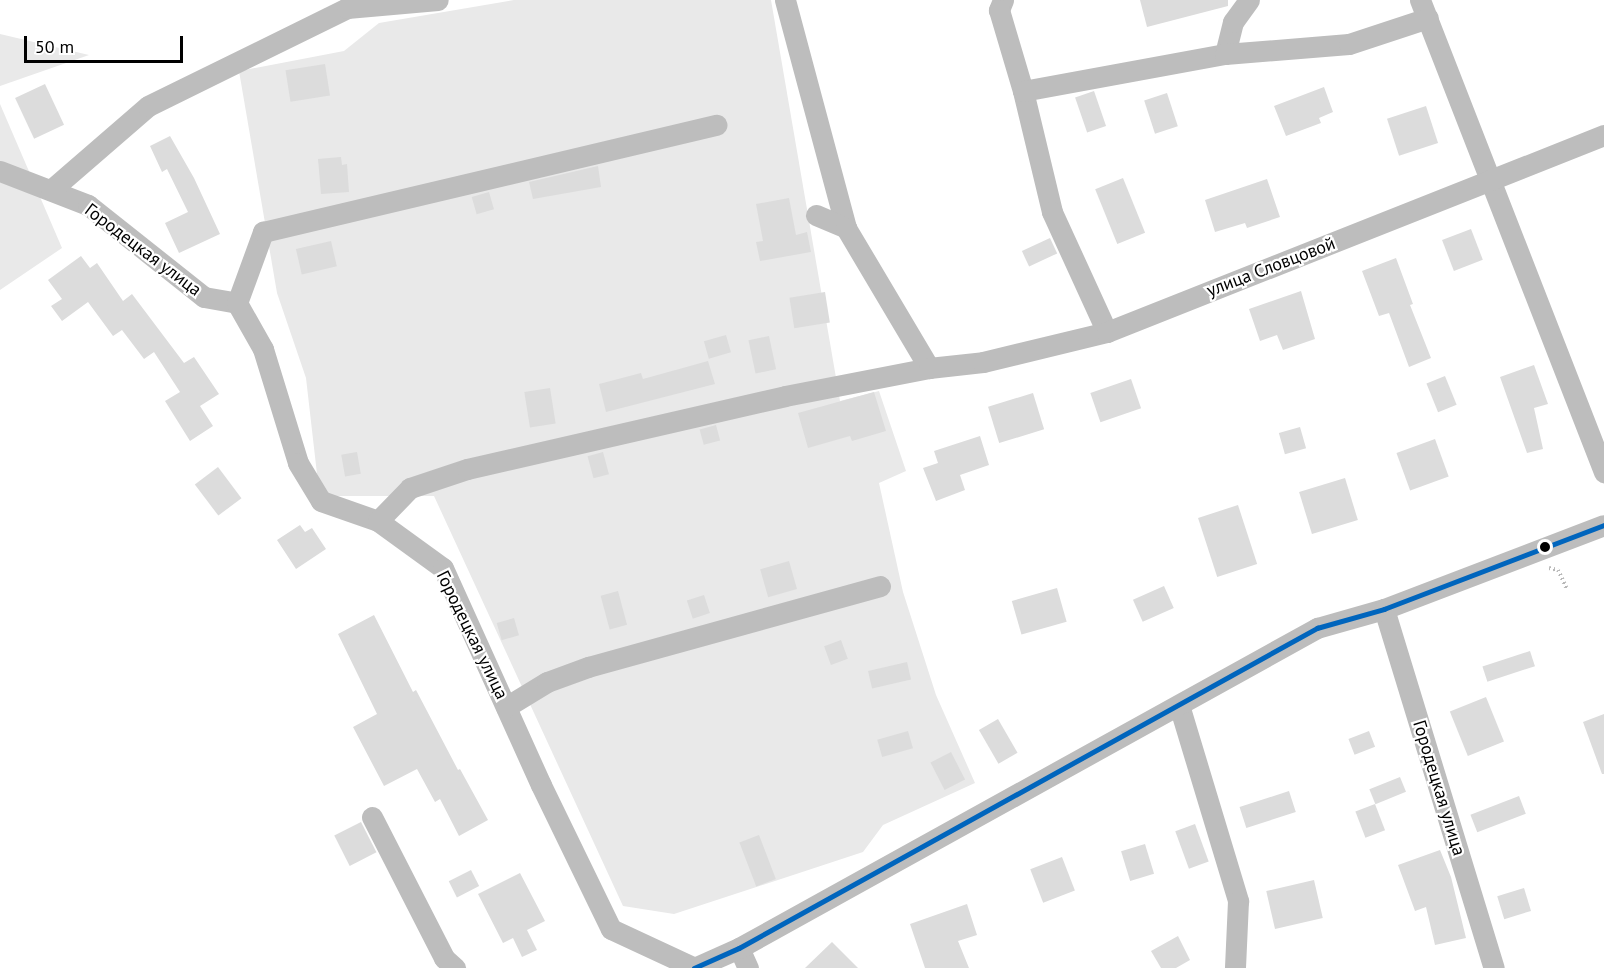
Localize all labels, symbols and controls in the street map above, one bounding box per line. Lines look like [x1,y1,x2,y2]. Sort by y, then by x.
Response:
scale bar [27,24,186,62]
text: 50 m [35,35,74,58]
street label: Городецкая улица [80,199,206,301]
street label: улица Словцовой [1204,233,1338,301]
unlabelled marker [1539,541,1551,553]
street label: Городецкая улица [432,567,512,703]
street label: Городецкая улица [1408,718,1470,858]

